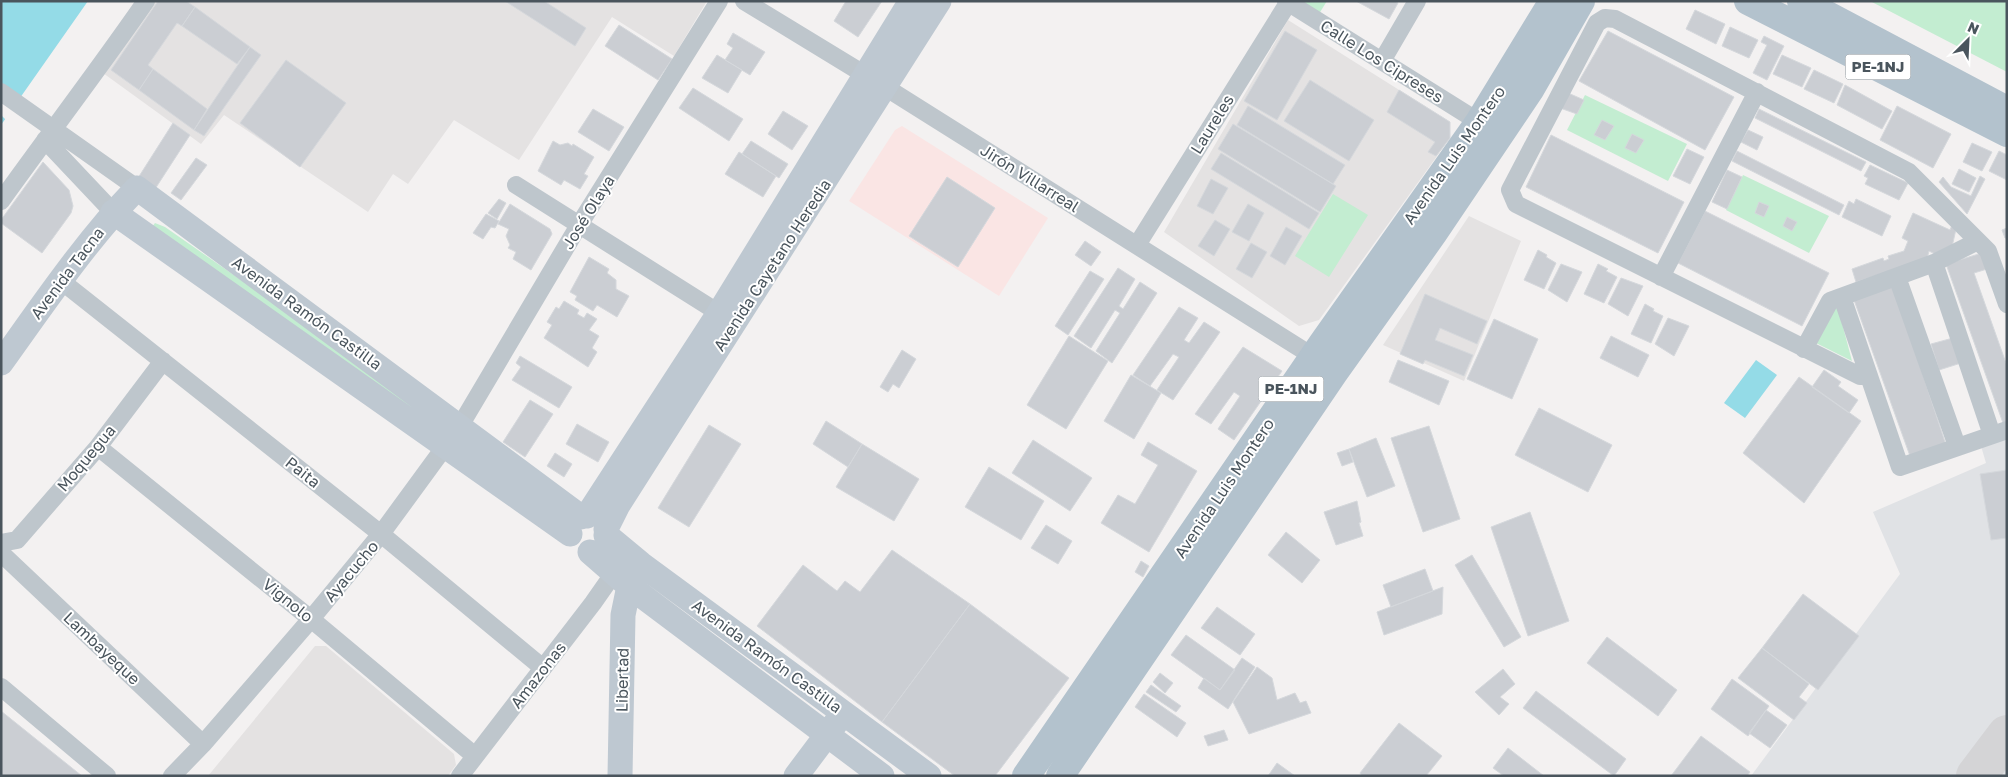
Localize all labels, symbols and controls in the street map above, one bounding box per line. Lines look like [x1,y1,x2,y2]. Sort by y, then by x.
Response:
street label: Calle Los Cipreses [1317,15,1447,107]
north arrow [1943,15,1993,65]
text: N [1965,18,1982,38]
road number: PE-1NJ [1846,54,1910,80]
street label: Avenida Luis Montero [1399,82,1509,228]
street label: Laureles [1186,91,1238,157]
street label: Jirón Villarreal [977,140,1083,216]
street label: José Olaya [557,171,619,253]
street label: Avenida Cayetano Heredia [709,175,835,355]
street label: Avenida Tacna [26,223,108,323]
street label: Avenida Ramón Castilla [228,252,386,374]
road number: PE-1NJ [1258,376,1324,402]
street label: Avenida Luis Montero [1170,414,1278,562]
street label: Moquegua [52,421,120,495]
street label: Paita [281,452,325,492]
street label: Ayacucho [320,536,382,606]
street label: Vignolo [259,574,317,626]
street label: Avenida Ramón Castilla [688,595,846,717]
street label: Lambayeque [59,607,145,689]
street label: Amazonas [506,638,570,712]
street label: Libertad [611,648,633,712]

